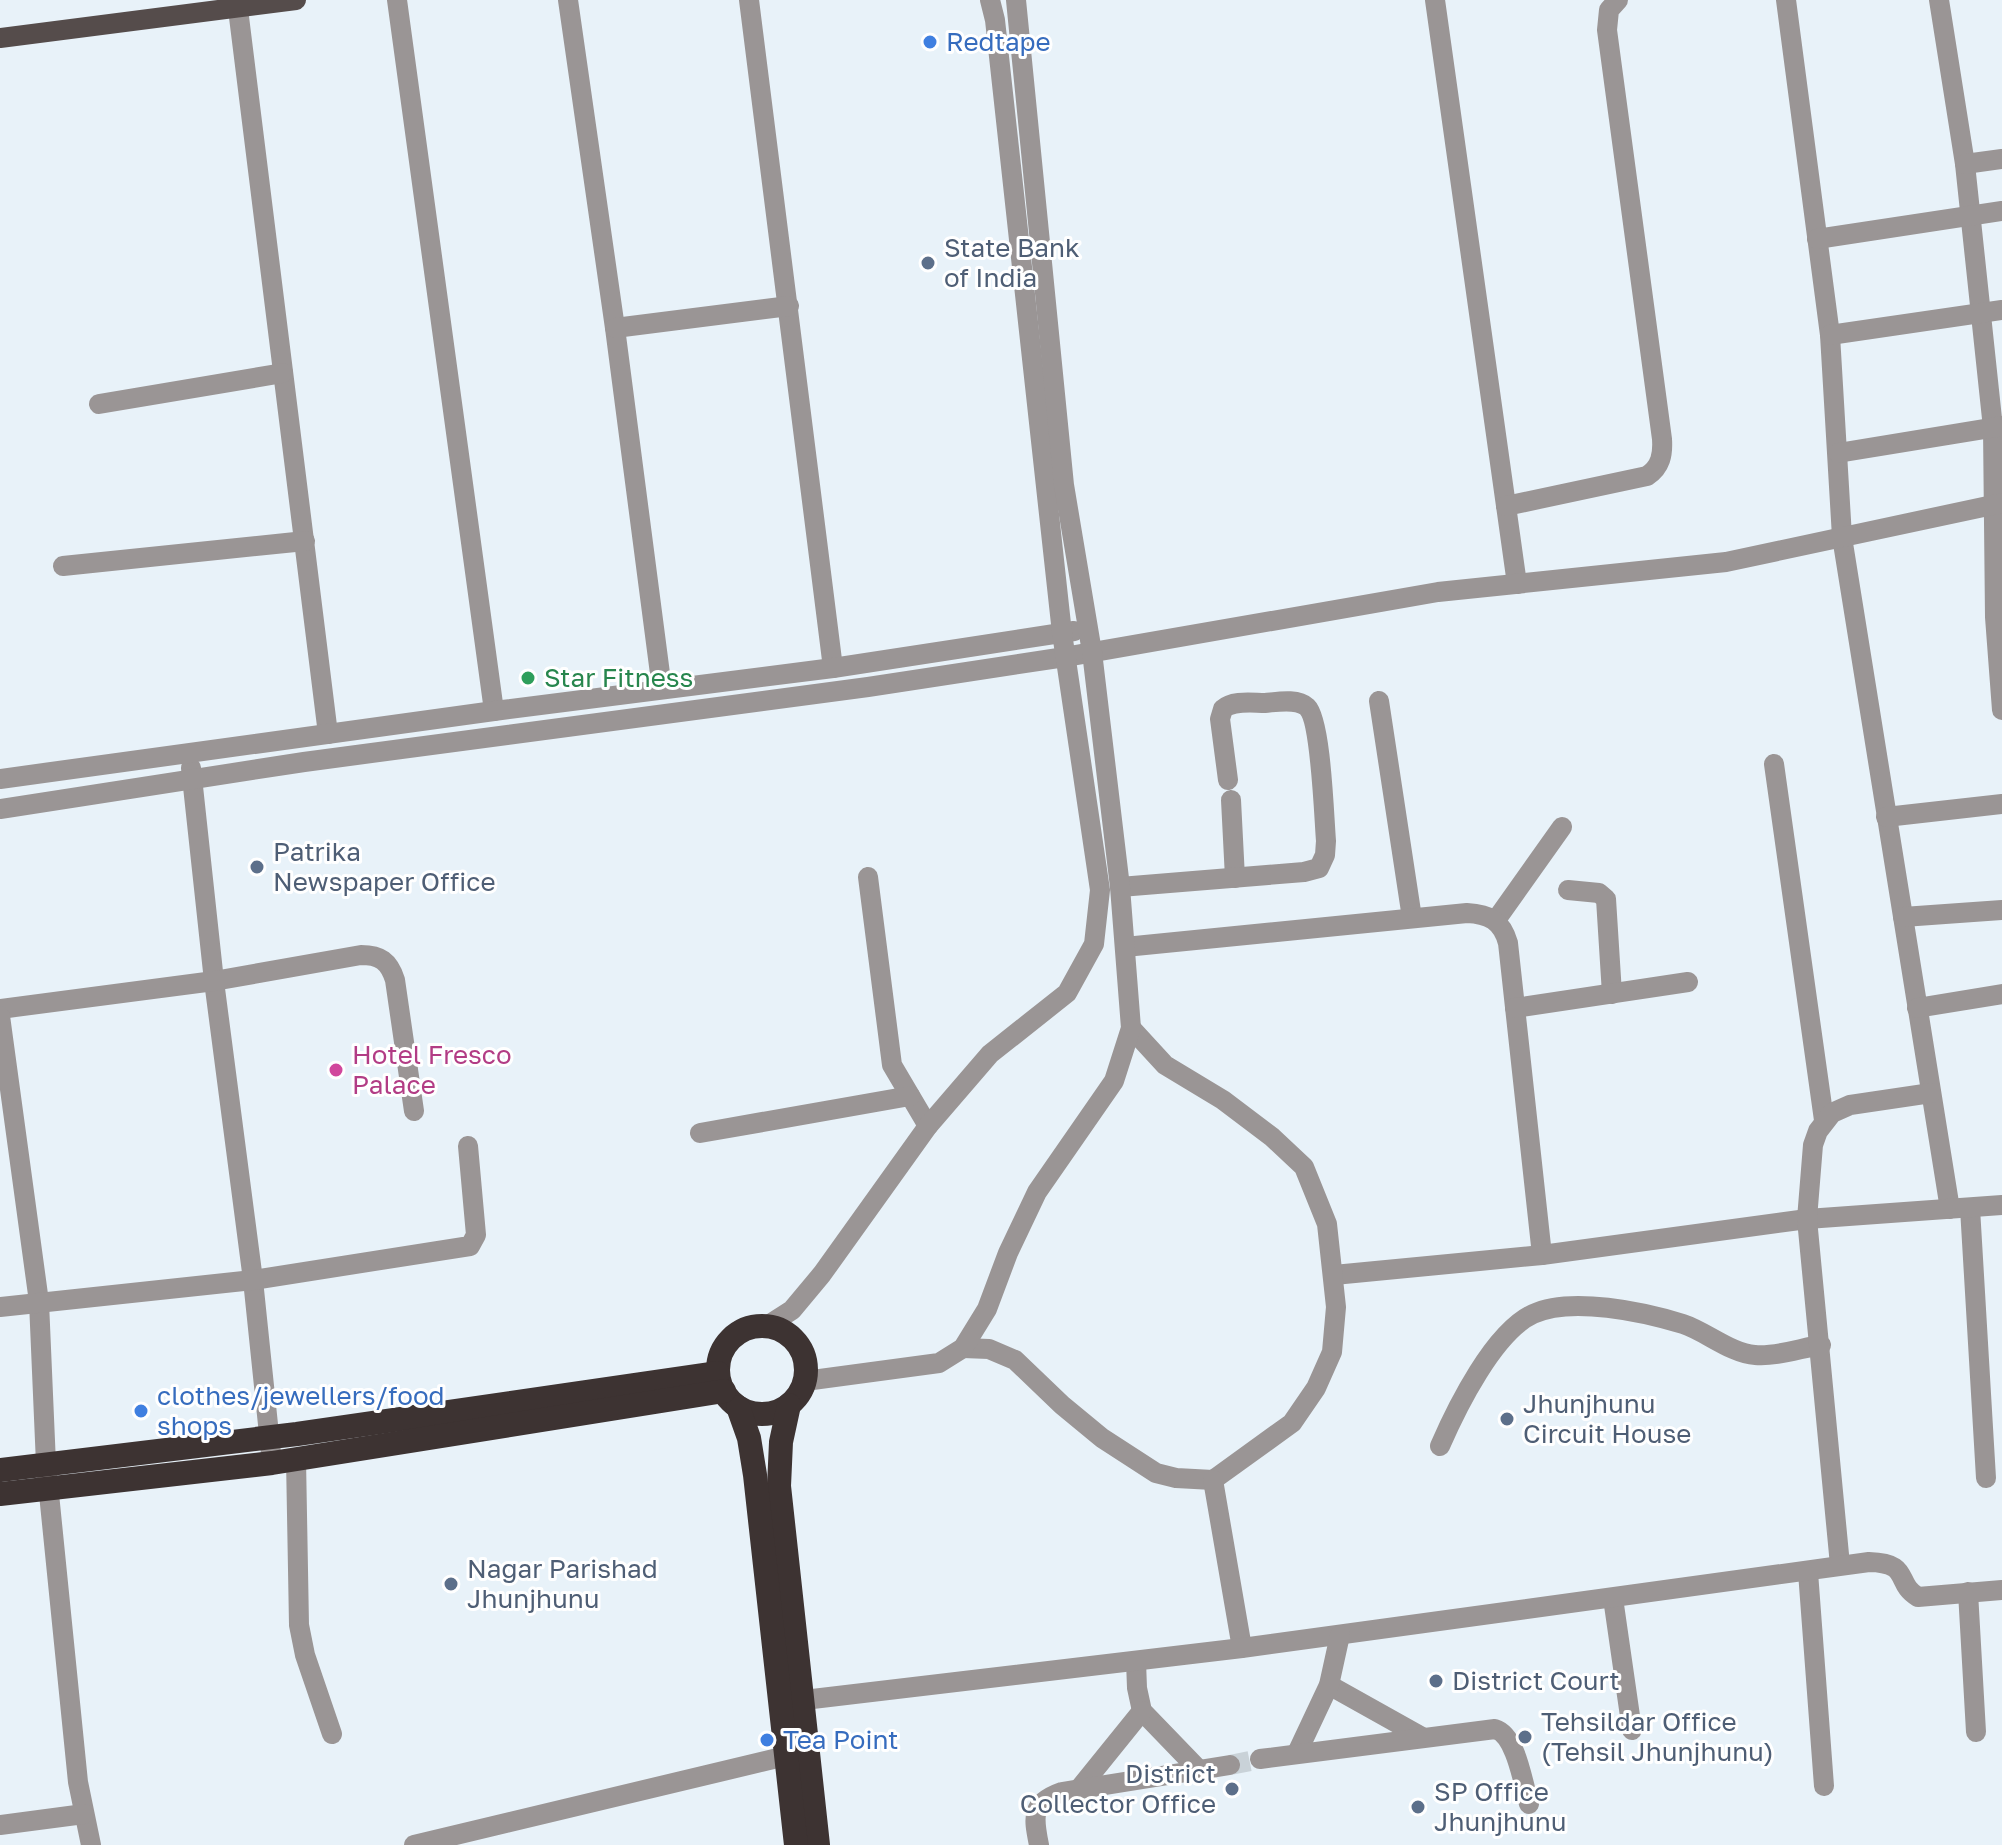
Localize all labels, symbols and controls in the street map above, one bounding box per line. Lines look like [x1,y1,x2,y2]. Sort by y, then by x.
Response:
place label: Redtape [946,26,1051,57]
marker: Redtape [921,33,939,51]
place label: State Bank of India [944,232,1080,293]
marker: State Bank of India [919,254,937,272]
place label: Star Fitness [544,662,693,693]
marker: Star Fitness [519,669,537,687]
place label: Patrika Newspaper Office [273,836,496,897]
marker: Patrika Newspaper Office [248,858,266,876]
place label: Hotel Fresco Palace [352,1039,512,1100]
marker: Hotel Fresco Palace [327,1061,345,1079]
place label: clothes/jewellers/food shops [157,1380,445,1441]
place label: Jhunjhunu Circuit House [1523,1388,1691,1449]
marker: clothes/jewellers/food shops [132,1402,150,1420]
marker: Jhunjhunu Circuit House [1498,1410,1516,1428]
place label: Nagar Parishad Jhunjhunu [467,1553,658,1614]
marker: Nagar Parishad Jhunjhunu [442,1575,460,1593]
place label: District Court [1452,1665,1620,1696]
marker: District Court [1427,1672,1445,1690]
place label: Tehsildar Office (Tehsil Jhunjhunu) [1541,1706,1774,1767]
place label: Tea Point [783,1724,899,1755]
marker: Tehsildar Office (Tehsil Jhunjhunu) [1516,1728,1534,1746]
marker: Tea Point [758,1731,776,1749]
place label: District Collector Office [1020,1758,1216,1819]
place label: SP Office Jhunjhunu [1434,1776,1567,1837]
marker: District Collector Office [1223,1780,1241,1798]
marker: SP Office Jhunjhunu [1409,1798,1427,1816]

